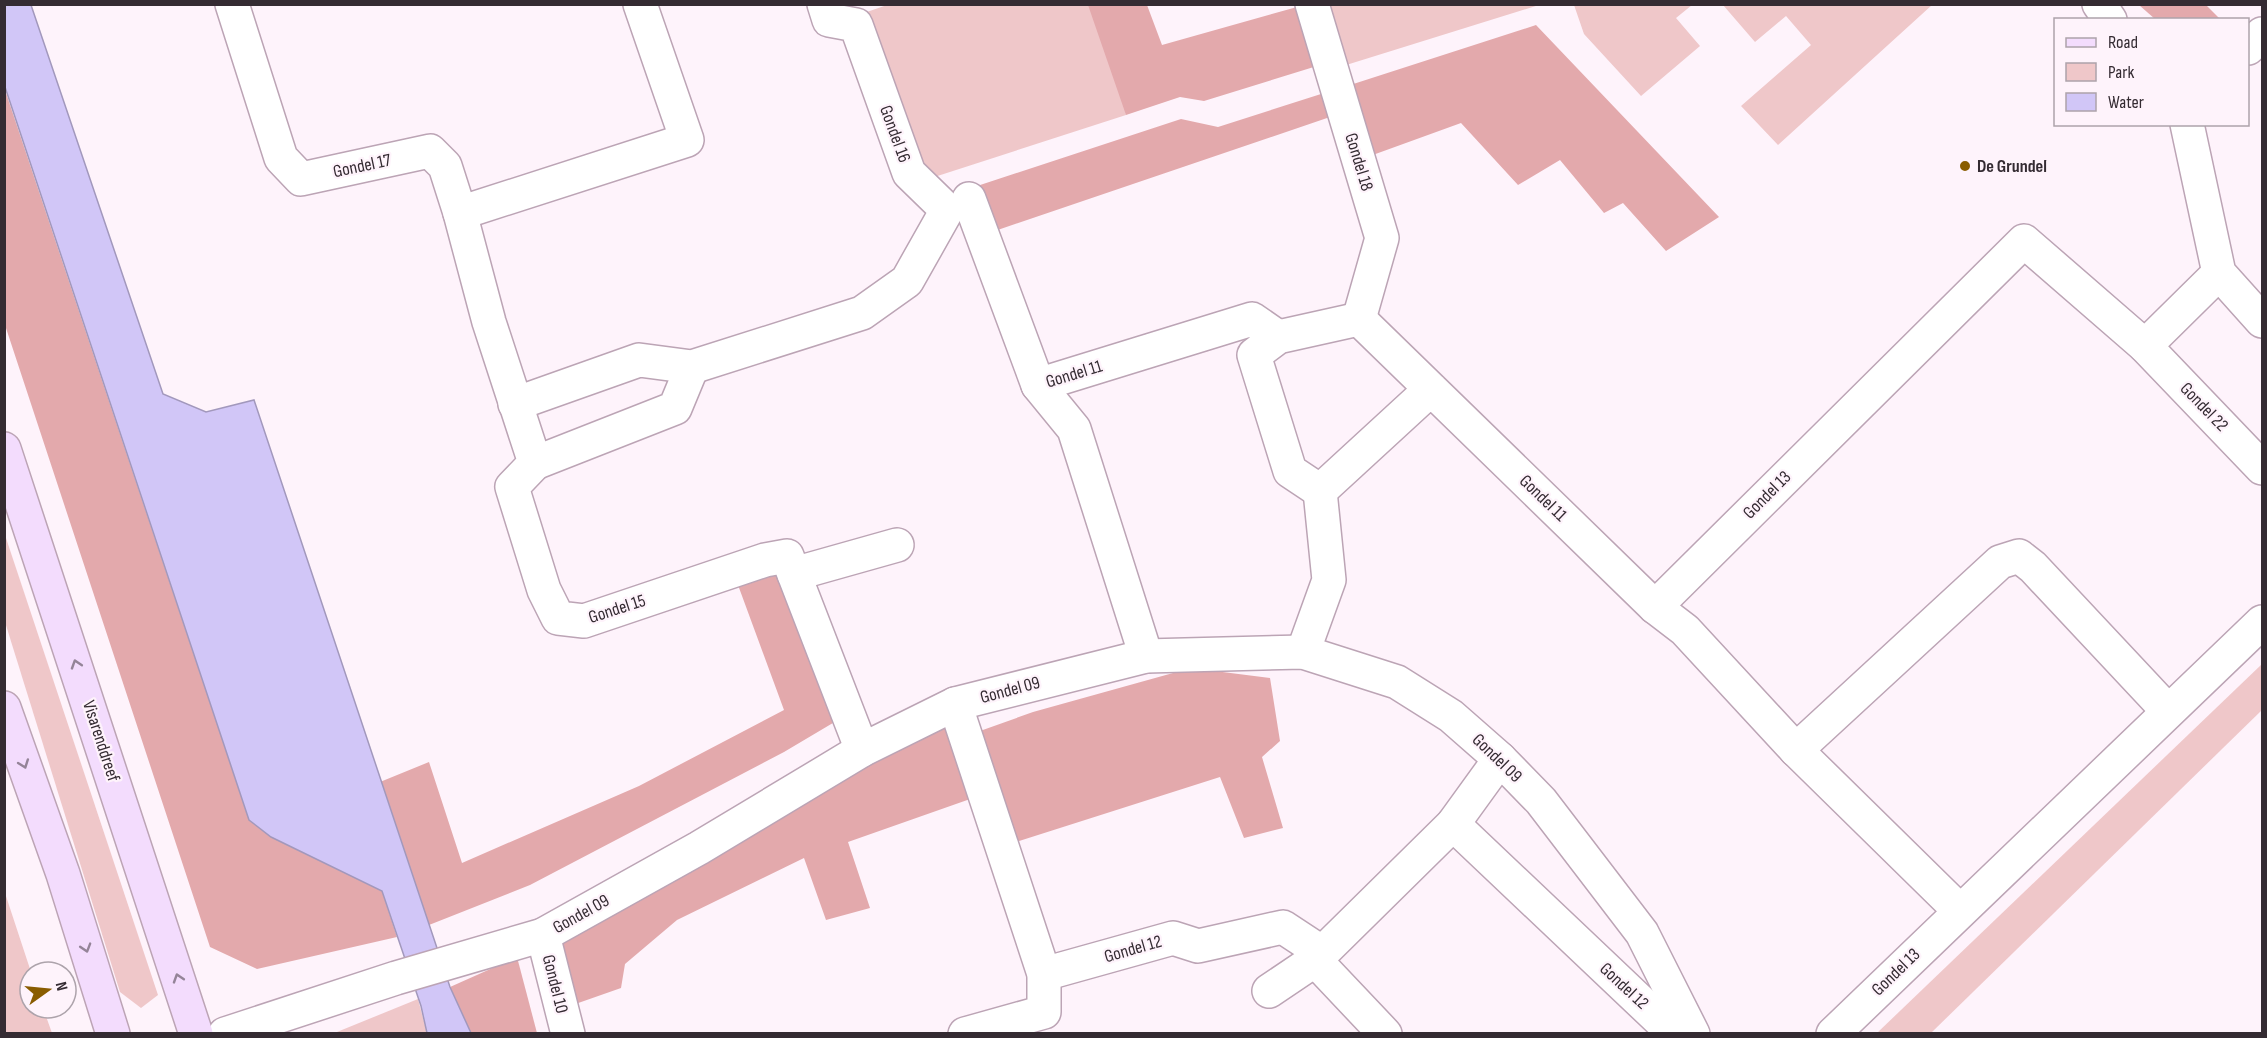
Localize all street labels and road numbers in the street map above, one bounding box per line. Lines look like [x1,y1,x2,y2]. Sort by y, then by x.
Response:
street label: Gondel 16 [875,103,915,166]
street label: Gondel 18 [1340,131,1378,194]
street label: Gondel 17 [331,149,394,182]
street label: Gondel 11 [1043,355,1105,392]
street label: Gondel 22 [2176,378,2232,436]
street label: Gondel 13 [1739,467,1795,523]
street label: Gondel 11 [1515,470,1572,526]
street label: Gondel 15 [586,590,648,628]
street label: Gondel 09 [978,672,1042,708]
street label: Visarenddreef [78,698,124,785]
street label: Gondel 09 [1468,729,1526,787]
street label: Gondel 09 [549,890,613,938]
street label: Gondel 12 [1102,931,1164,967]
street label: Gondel 13 [1867,944,1925,1000]
street label: Gondel 10 [538,953,572,1015]
street label: Gondel 12 [1595,958,1653,1014]

